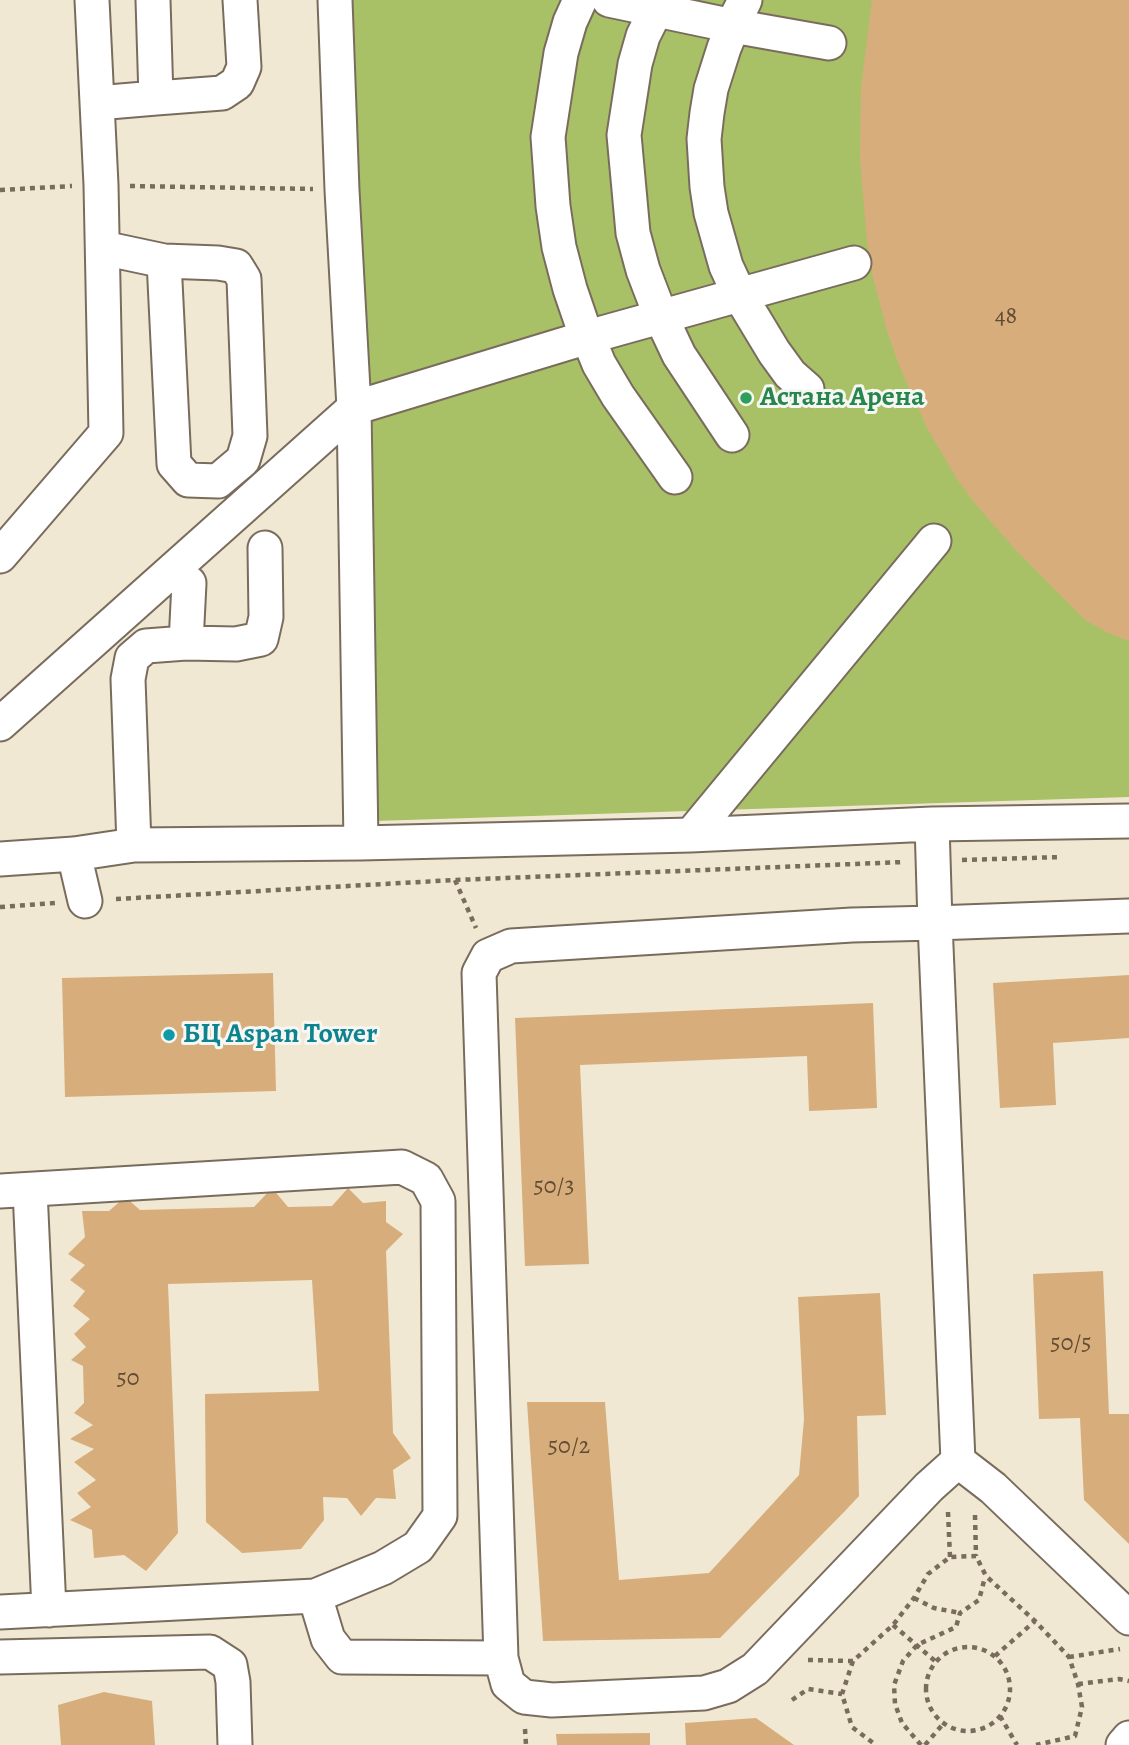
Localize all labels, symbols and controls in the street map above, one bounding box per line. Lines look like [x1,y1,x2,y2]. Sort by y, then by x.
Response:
house number: 48 [995,303,1017,331]
place label: Астана Арена [760,381,925,415]
marker: Астана Арена [738,390,754,406]
place label: БЦ Aspan Tower [183,1018,377,1052]
marker: БЦ Aspan Tower [161,1027,177,1043]
house number: 50/3 [534,1173,574,1201]
house number: 50/5 [1050,1330,1092,1358]
house number: 50 [116,1365,140,1393]
house number: 50/2 [548,1433,590,1461]

